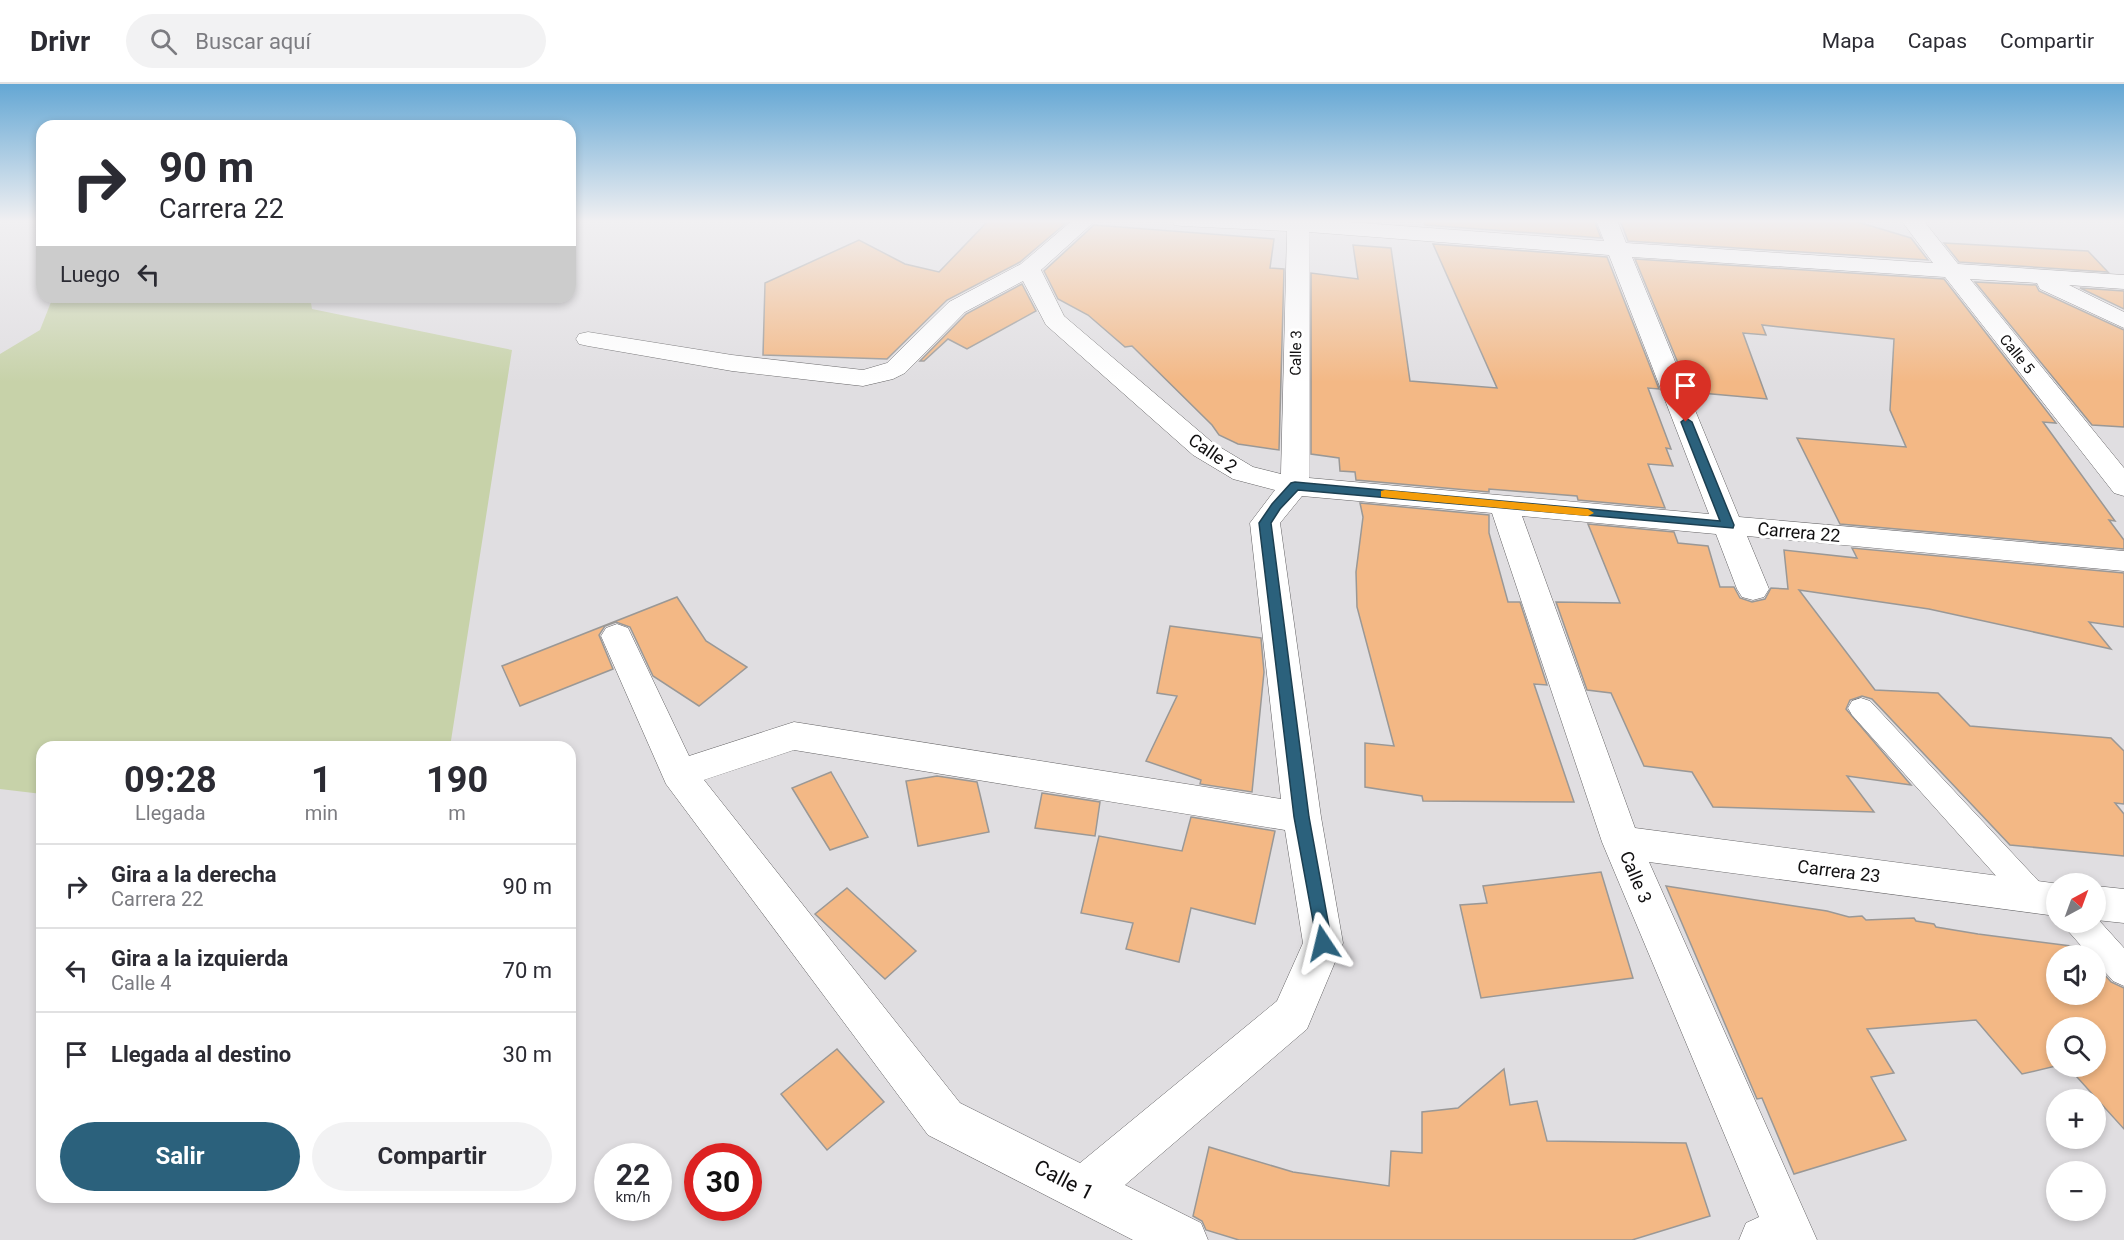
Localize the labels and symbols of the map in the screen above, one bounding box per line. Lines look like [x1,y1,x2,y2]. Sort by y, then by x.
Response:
street label: Calle 3 [1287,330,1305,376]
street label: Calle 5 [1996,331,2038,377]
pin [1660,360,1711,422]
street label: Calle 2 [1185,429,1241,477]
street label: Carrera 22 [1757,518,1841,546]
street label: Calle 3 [1616,848,1656,906]
street label: Carrera 23 [1796,856,1882,886]
north arrow [2046,873,2106,933]
position arrow [1291,911,1355,975]
speed limit sign: 30 [684,1143,762,1221]
street label: Calle 1 [1030,1155,1098,1205]

